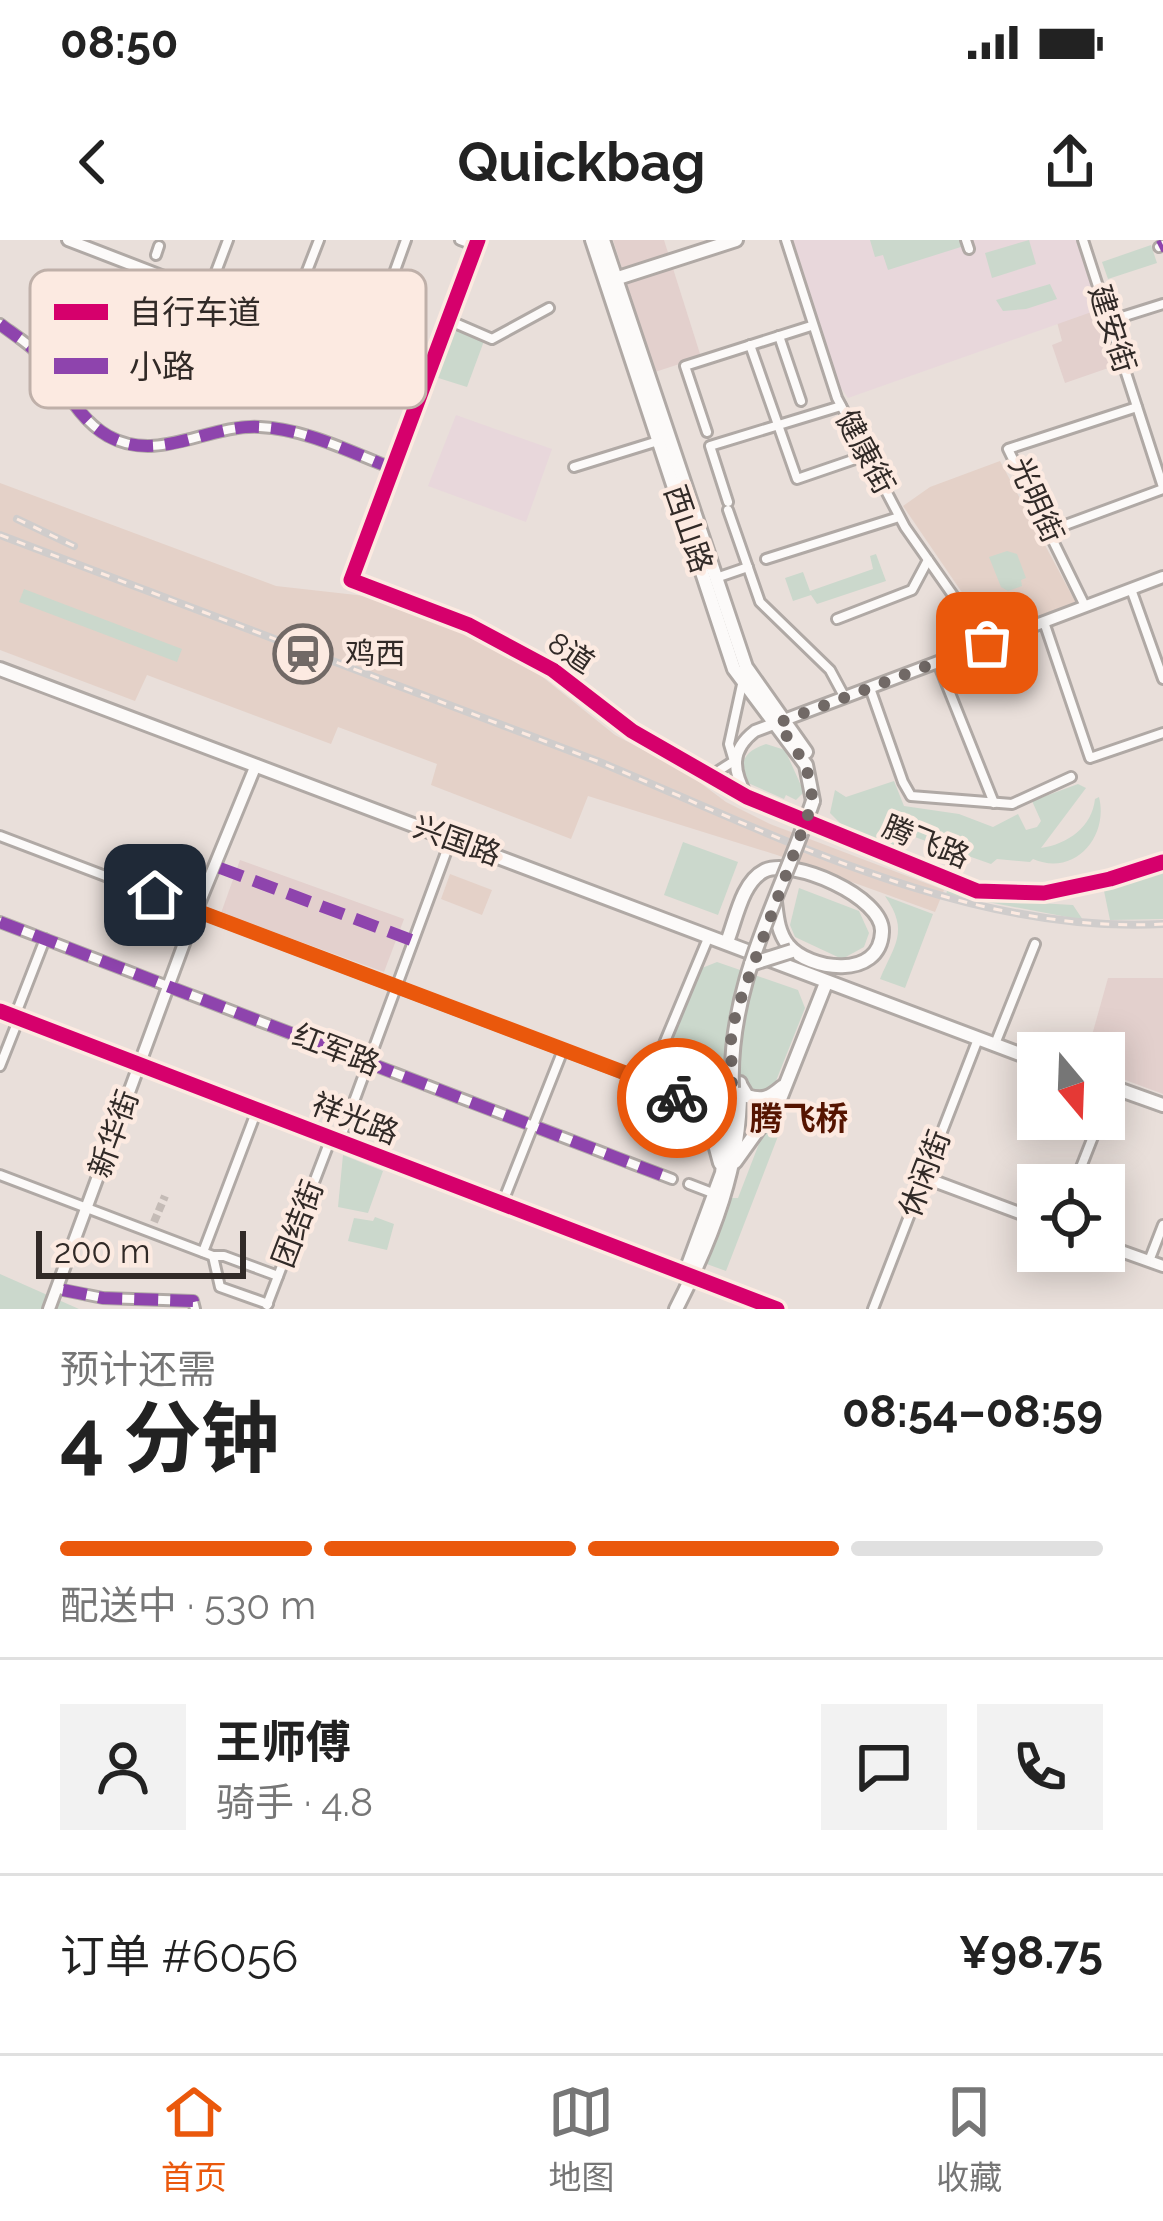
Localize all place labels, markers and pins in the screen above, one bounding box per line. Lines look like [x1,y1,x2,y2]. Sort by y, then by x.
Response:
pin [936,592,1038,694]
station icon: 鸡西 [272,623,334,685]
place label: 鸡西 [345,636,405,671]
pin [104,844,206,946]

